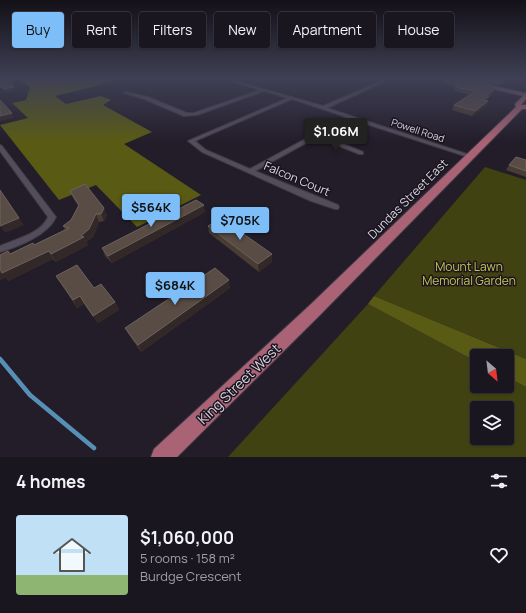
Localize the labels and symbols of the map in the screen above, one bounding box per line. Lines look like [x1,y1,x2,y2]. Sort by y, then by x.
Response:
street label: Powell Road [389,115,447,145]
pin: $1.06M [303,118,369,152]
street label: Dundas Street East [364,155,452,242]
street label: Falcon Court [262,157,333,200]
pin: $564K [123,194,179,228]
pin: $705K [212,207,268,241]
park label: Mount Lawn Memorial Garden [422,258,516,289]
pin: $684K [147,272,203,306]
street label: King Street West [193,339,284,428]
north arrow [470,349,514,393]

